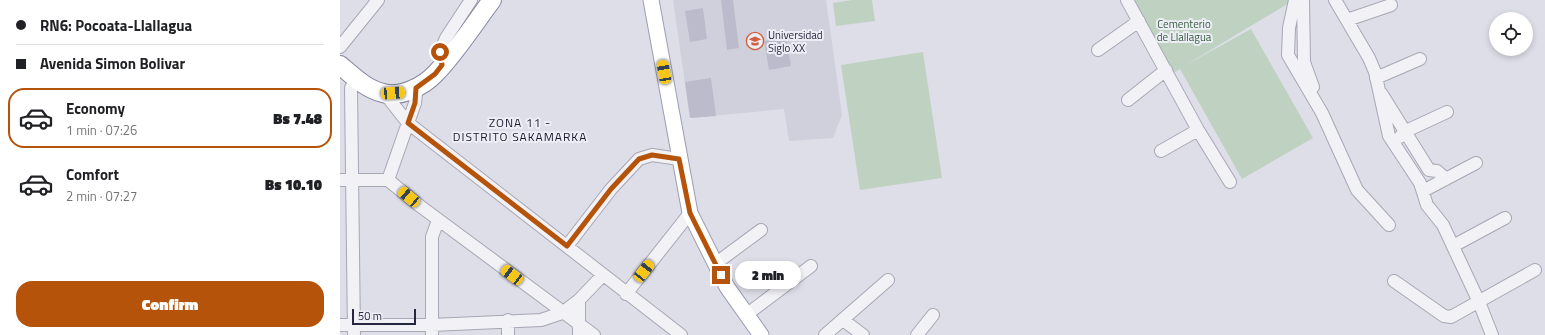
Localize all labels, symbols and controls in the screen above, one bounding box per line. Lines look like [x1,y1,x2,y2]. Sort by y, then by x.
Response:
map controls [1489,12,1533,56]
button: locate [1489,12,1533,56]
text: RN6: Pocoata-Llallagua [40,14,192,37]
park label: Cementerio de Llallagua [1157,16,1212,45]
place label: Universidad Siglo XX [768,27,823,56]
school or university icon: Universidad Siglo XX [745,31,765,51]
route start [431,43,449,61]
text: Avenida Simon Bolivar [40,52,185,75]
car [656,59,672,85]
car [381,86,405,100]
text: Economy [66,97,125,120]
icon: car [18,100,54,136]
text: Bs 7.48 [273,107,322,130]
district label: ZONA 11 - DISTRITO SAKAMARKA [453,113,587,146]
text: 1 min · 07:26 [66,120,137,140]
text: Comfort [66,163,119,186]
icon: car [18,166,54,202]
text: Bs 10.10 [265,173,322,196]
car [396,185,422,209]
text: 2 min · 07:27 [66,186,137,206]
car [632,258,656,284]
callout: 2 min [735,261,801,289]
car [499,263,525,287]
text: 2 min [752,265,784,285]
route end [712,266,730,284]
button: Confirm [16,281,324,327]
scale bar [352,307,416,326]
text: 50 m [358,308,382,324]

